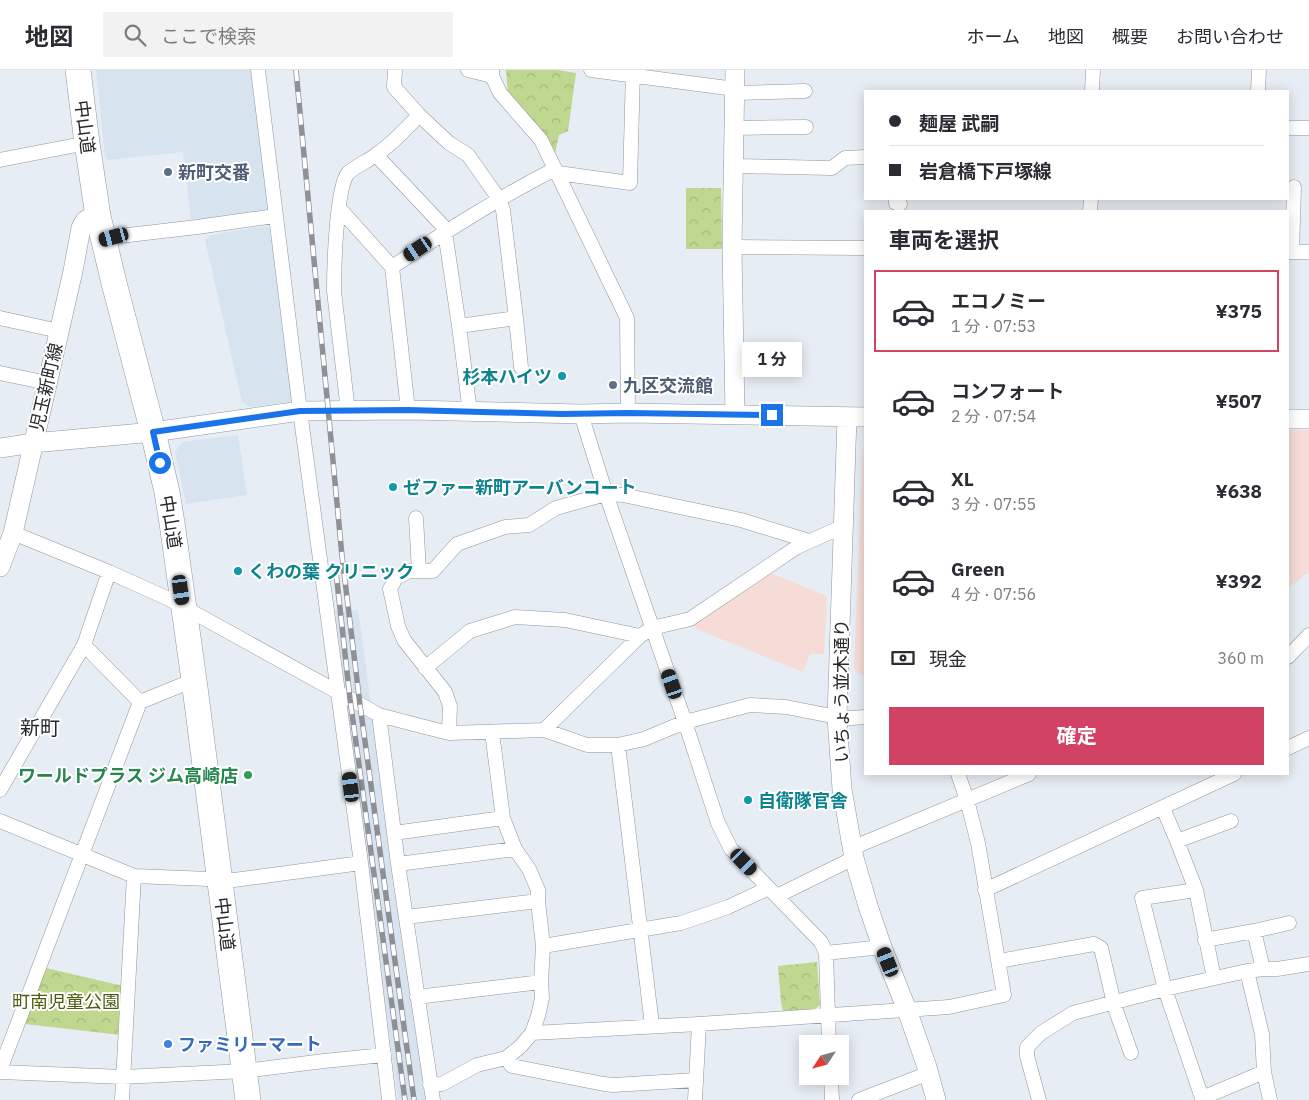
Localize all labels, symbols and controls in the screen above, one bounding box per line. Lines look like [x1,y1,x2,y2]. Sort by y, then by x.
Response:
search box [103,12,453,57]
text: 地図 [25,20,73,52]
icon: search [121,21,149,49]
text: ここで検索 [161,24,256,48]
text: ホーム [967,25,1020,48]
text: 地図 [1048,25,1084,48]
text: 概要 [1112,25,1148,48]
text: お問い合わせ [1176,25,1284,48]
street label: 中山道 [70,99,100,155]
text: 麺屋 武嗣 [919,111,999,135]
text: 岩倉橋下戸塚線 [919,159,1052,183]
place label: 新町交番 [178,161,250,184]
marker: 新町交番 [162,166,174,178]
text: 車両を選択 [889,225,999,254]
car [97,226,130,248]
car [401,234,434,264]
icon: car [891,289,936,334]
text: エコノミー [951,289,1046,313]
text: ¥375 [1215,299,1262,323]
text: 1 分 · 07:53 [951,316,1036,336]
street label: 児玉新町線 [25,341,67,433]
callout: 1 分 [742,342,802,378]
text: 1 分 [757,349,787,369]
place label: 杉本ハイツ [462,365,552,388]
marker: 杉本ハイツ [556,370,568,382]
place label: 九区交流館 [623,374,713,397]
marker: 九区交流館 [607,379,619,391]
icon: car [891,379,936,424]
text: コンフォート [951,379,1064,403]
text: ¥507 [1215,389,1262,413]
route end [761,404,783,426]
text: 2 分 · 07:54 [951,406,1036,426]
route start [149,452,171,474]
text: XL [951,467,974,491]
icon: car [891,469,936,514]
place label: ゼファー新町アーバンコート [403,476,637,499]
text: ¥638 [1215,479,1262,503]
marker: ゼファー新町アーバンコート [387,481,399,493]
street label: 中山道 [155,494,187,550]
text: 3 分 · 07:55 [951,494,1036,514]
text: Green [951,557,1005,581]
icon: car [891,559,936,604]
place label: くわの葉 クリニック [248,560,414,583]
marker: くわの葉 クリニック [232,565,244,577]
text: ¥392 [1215,569,1262,593]
car [171,574,190,606]
text: 4 分 · 07:56 [951,584,1036,604]
street label: いちょう並木通り [830,619,853,763]
icon: cash [889,644,917,672]
text: 現金 [929,647,967,671]
text: 360 m [1217,648,1264,668]
car [660,667,683,701]
button: 確定 [889,707,1264,765]
district label: 新町 [20,714,60,741]
place label: ワールドプラス ジム高崎店 [18,764,238,787]
marker: ワールドプラス ジム高崎店 [242,769,254,781]
car [341,771,360,803]
place label: 自衛隊官舎 [758,789,848,812]
marker: 自衛隊官舎 [742,794,754,806]
car [728,846,759,878]
street label: 中山道 [210,896,240,952]
car [875,945,900,979]
park label: 町南児童公園 [12,990,120,1013]
place label: ファミリーマート [178,1033,322,1056]
north arrow [799,1035,849,1085]
map controls [799,1035,849,1085]
marker: ファミリーマート [162,1038,174,1050]

